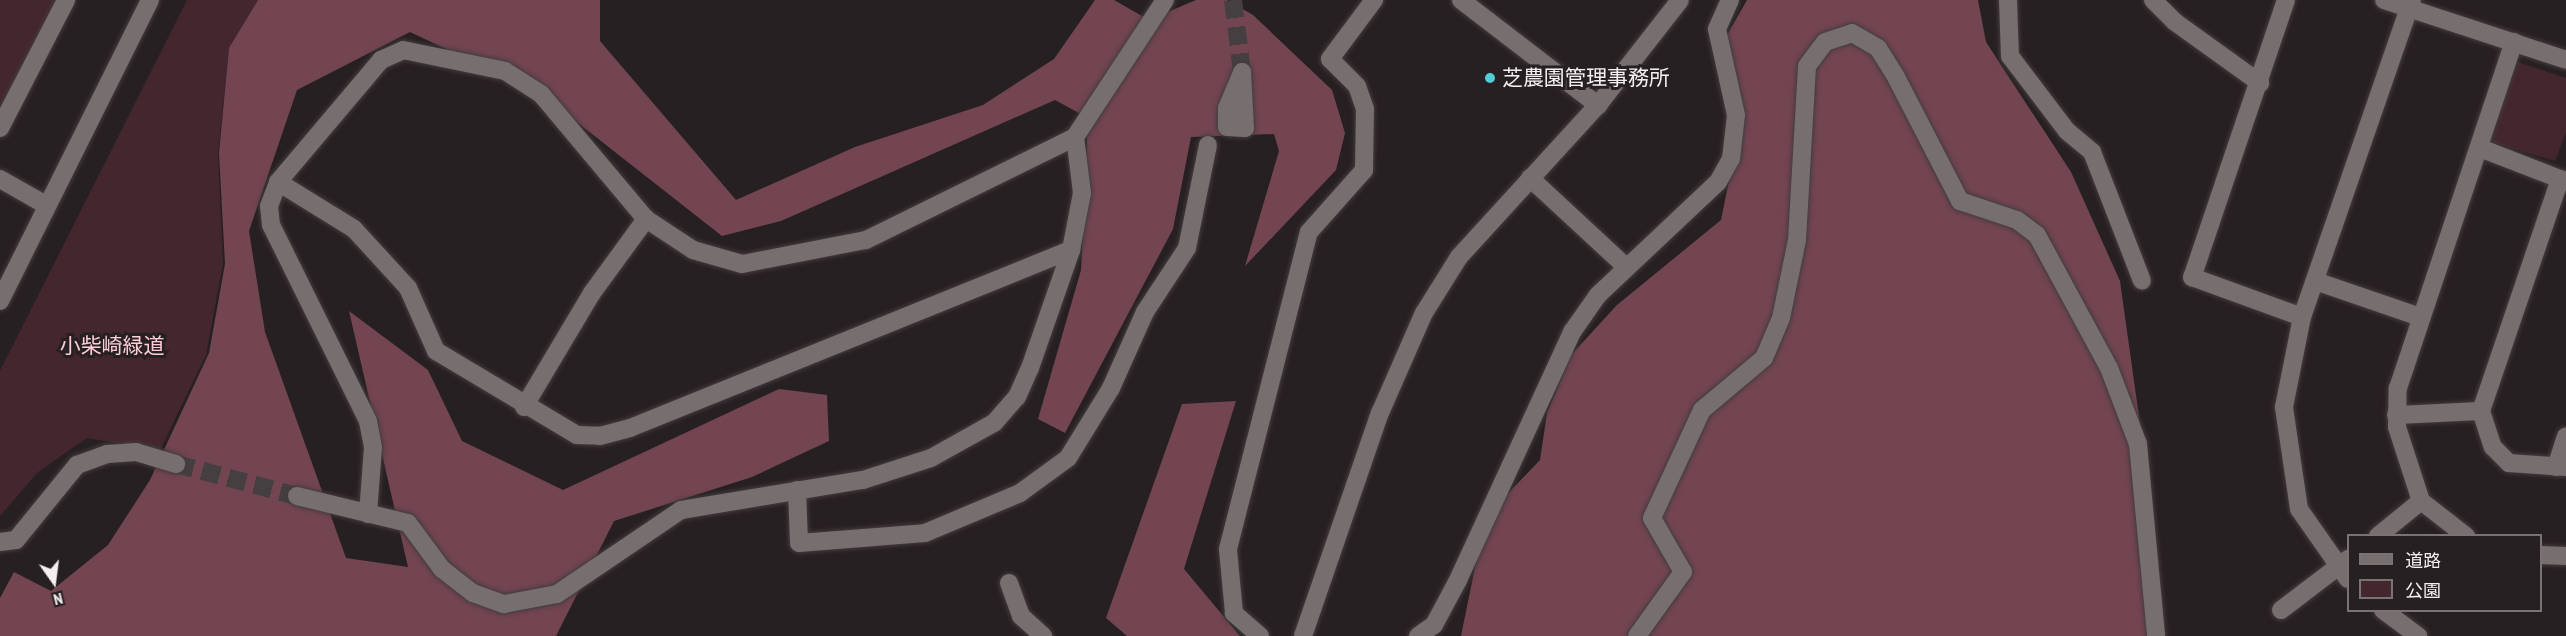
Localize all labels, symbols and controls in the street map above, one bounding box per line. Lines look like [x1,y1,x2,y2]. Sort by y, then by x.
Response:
place label: 芝農園管理事務所 [1502,65,1670,91]
marker: 芝農園管理事務所 [1483,71,1497,85]
park label: 小柴崎緑道 [60,333,164,359]
legend [2347,534,2542,612]
text: 道路 [2405,549,2441,572]
north arrow [24,552,84,612]
text: 公園 [2405,579,2441,602]
text: N [52,589,65,610]

